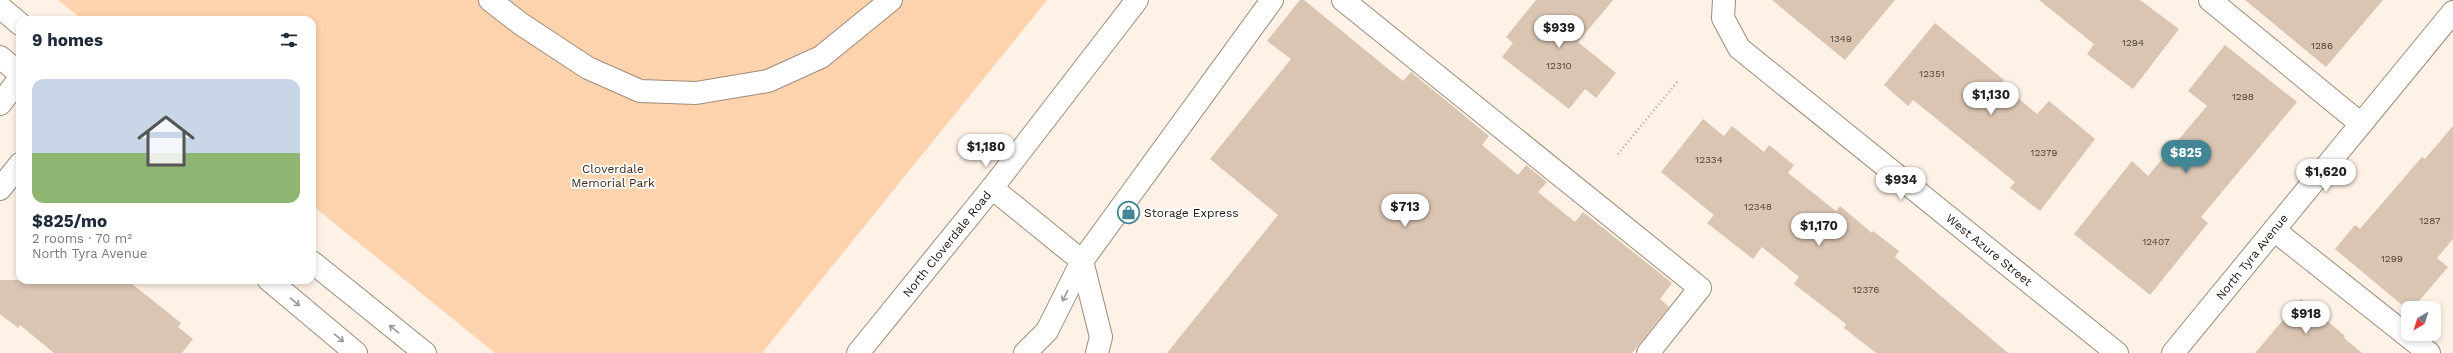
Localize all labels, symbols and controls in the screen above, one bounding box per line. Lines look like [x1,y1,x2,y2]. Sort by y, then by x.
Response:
pin: $939 [1535,15,1583,49]
text: $939 [1543,20,1575,35]
icon: filters [278,29,300,51]
text: 9 homes [32,30,103,50]
house number: 1349 [1830,33,1852,44]
house number: 1294 [2122,37,2144,48]
house number: 1286 [2311,40,2333,51]
house number: 12310 [1546,60,1572,71]
house number: 12351 [1919,68,1945,79]
pin: $1,130 [1958,82,2024,116]
text: $1,130 [1972,87,2010,102]
house number: 1298 [2232,91,2254,102]
icon: home [130,105,202,177]
pin: $1,180 [953,134,1019,168]
text: $1,180 [967,139,1005,154]
pin: $825 [2162,140,2210,174]
text: $825 [2170,145,2202,160]
house number: 12379 [2031,147,2057,158]
house number: 12334 [1695,154,1723,165]
pin: $1,620 [2293,159,2359,193]
park label: Cloverdale Memorial Park [571,162,655,190]
text: $1,620 [2305,164,2347,179]
pin: $934 [1877,167,1925,201]
text: $934 [1885,172,1917,187]
street label: North Cloverdale Road [900,188,994,300]
pin: $713 [1381,194,1429,228]
text: $713 [1390,199,1420,214]
shop icon: Storage Express [1115,200,1141,226]
house number: 12348 [1744,201,1772,212]
place label: Storage Express [1144,206,1239,220]
text: $825/mo [32,211,107,231]
street label: West Azure Street [1943,211,2035,289]
street label: North Tyra Avenue [2213,211,2291,303]
pin: $1,170 [1786,213,1852,247]
house number: 1287 [2419,215,2441,226]
text: $1,170 [1800,218,1838,233]
text: 2 rooms · 70 m² [32,231,132,246]
house number: 12407 [2142,236,2170,247]
text: North Tyra Avenue [32,246,147,261]
house number: 1299 [2381,253,2403,264]
house number: 12376 [1853,284,1879,295]
one-way arrow [1061,289,1068,301]
one-way arrow [290,297,301,306]
pin: $918 [2282,301,2330,335]
north arrow [2401,301,2441,341]
map controls [2401,301,2441,341]
text: $918 [2291,306,2321,321]
one-way arrow [389,324,400,333]
one-way arrow [333,334,344,343]

